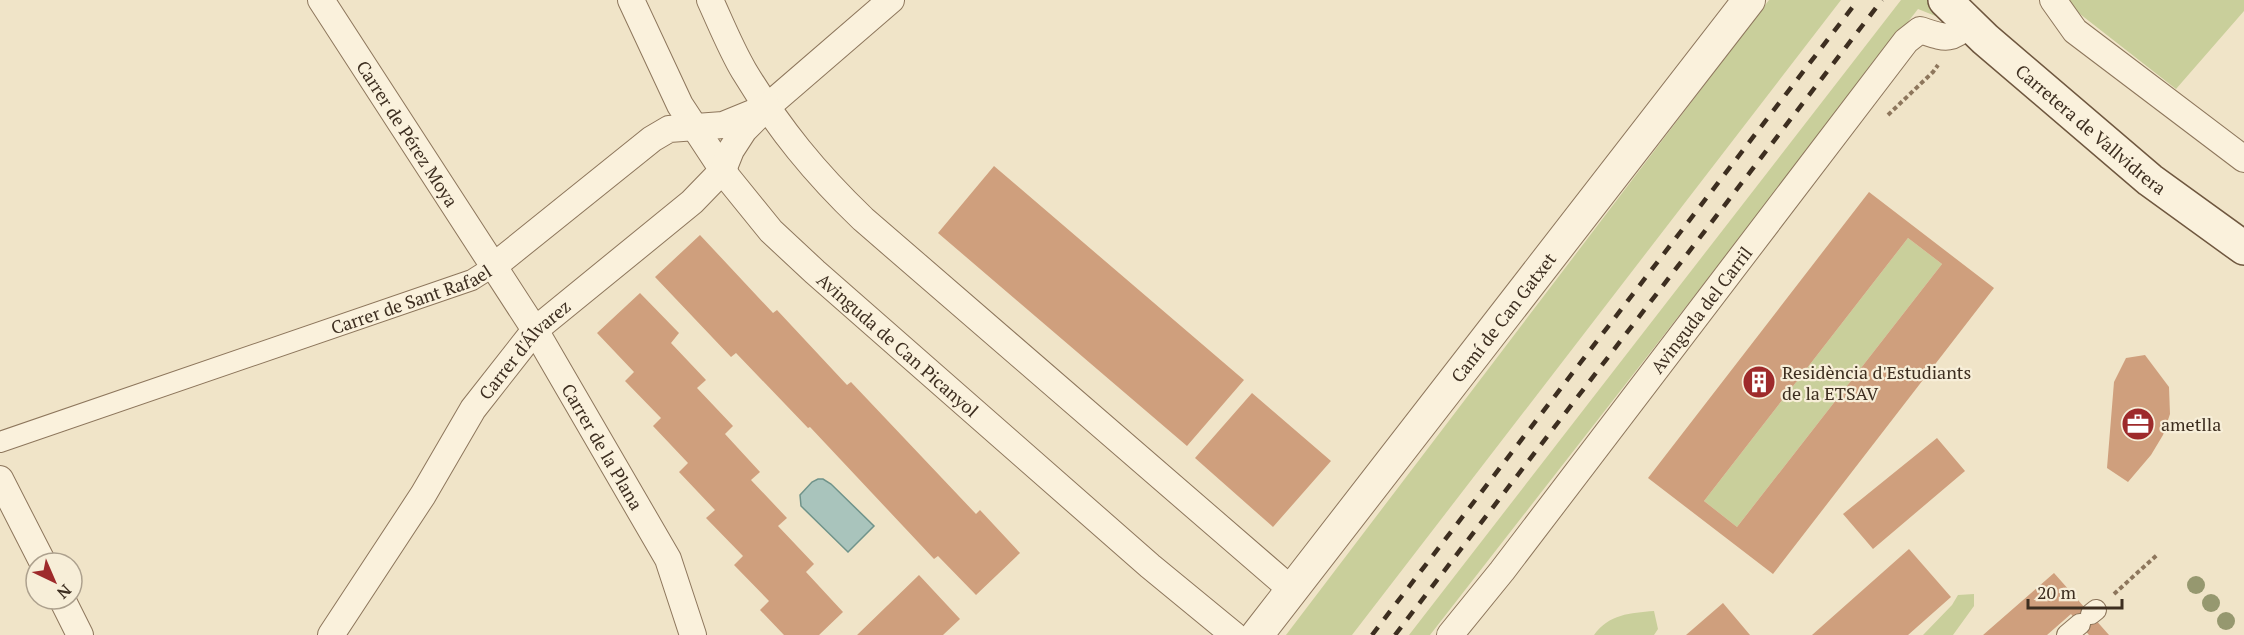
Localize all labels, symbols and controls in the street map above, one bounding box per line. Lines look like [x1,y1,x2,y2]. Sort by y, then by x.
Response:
street label: Carrer de Pérez Moya [351,56,464,211]
street label: Carretera de Vallvidrera [2011,59,2171,200]
street label: Avinguda del Carril [1645,241,1757,378]
street label: Camí de Can Gatxet [1445,247,1561,387]
street label: Carrer de Sant Rafael [328,259,496,340]
street label: Avinguda de Can Picanyol [812,267,984,422]
street label: Carrer d'Álvarez [473,294,575,404]
place label: Residència d'Estudiants de la ETSAV [1782,360,1971,405]
building icon: Residència d'Estudiants de la ETSAV [1741,364,1777,400]
street label: Carrer de la Plana [557,379,649,514]
office icon: ametlla [2120,406,2156,442]
place label: ametlla [2161,412,2221,436]
north arrow [24,551,84,611]
scale bar [2028,572,2122,610]
text: N [52,580,76,604]
text: 20 m [2037,580,2077,604]

